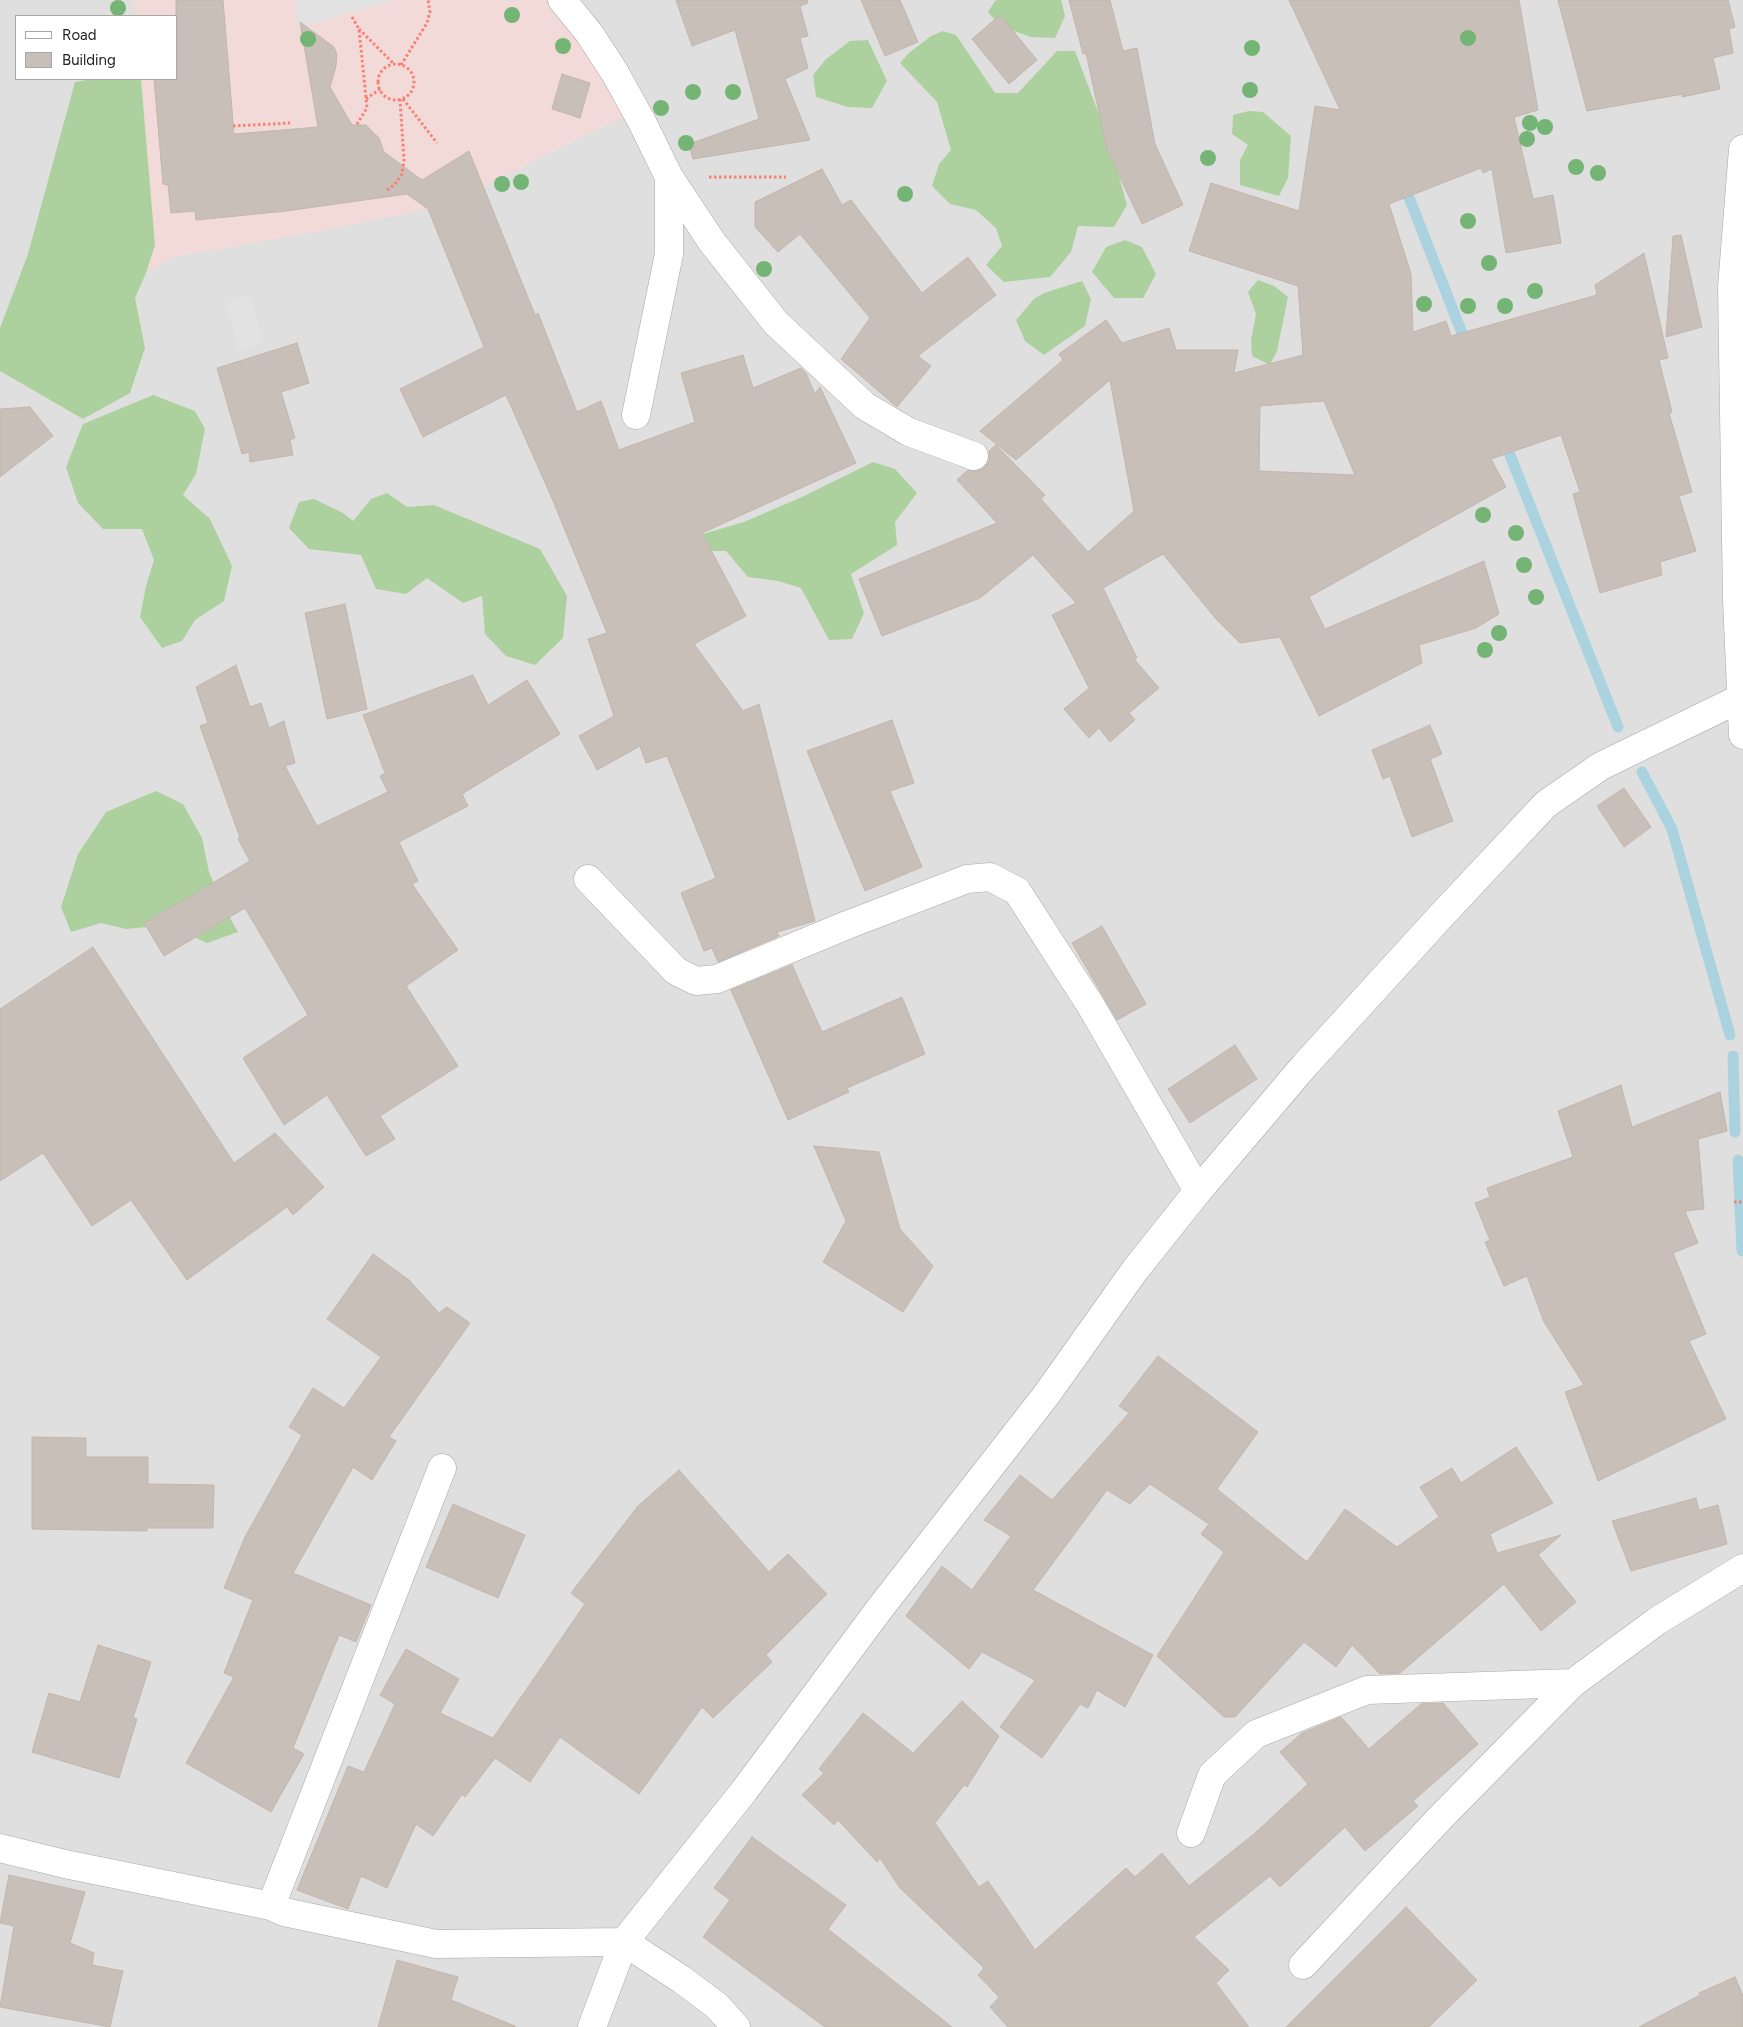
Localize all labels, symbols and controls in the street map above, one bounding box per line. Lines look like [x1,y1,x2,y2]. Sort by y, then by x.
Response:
legend [15,15,178,80]
text: Road [62,26,97,44]
text: Building [62,51,116,69]

